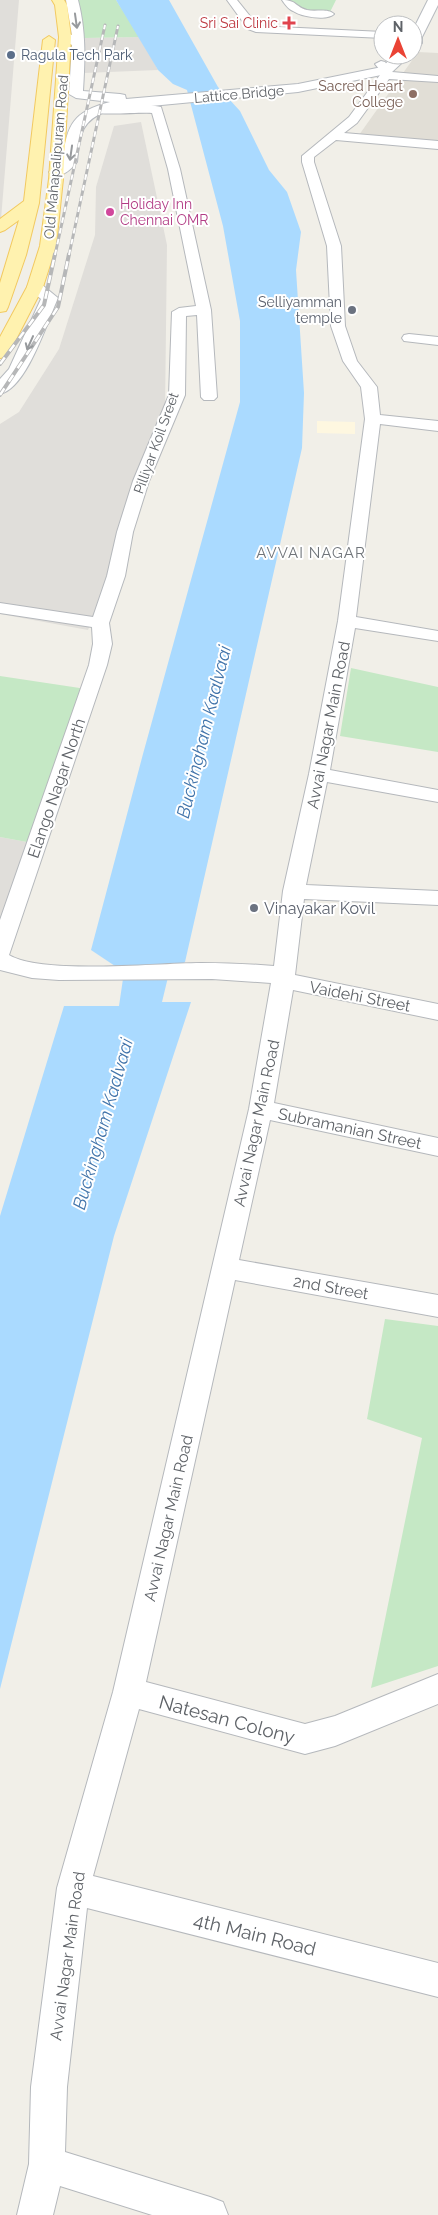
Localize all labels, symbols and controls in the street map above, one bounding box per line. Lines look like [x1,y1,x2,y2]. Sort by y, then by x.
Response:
one-way arrow [72,13,82,29]
place label: Sri Sai Clinic [200,15,278,31]
north arrow [373,15,423,65]
marker: Sri Sai Clinic [282,16,296,30]
text: N [393,19,403,35]
place label: Ragula Tech Park [21,47,133,63]
marker: Ragula Tech Park [5,49,17,61]
street label: Old Mahapalipuram Road [41,74,71,240]
place label: Sacred Heart College [318,78,403,110]
street label: Lattice Bridge [193,82,285,106]
marker: Sacred Heart College [407,88,419,100]
one-way arrow [66,145,76,161]
place label: Holiday Inn Chennai OMR [120,196,209,228]
marker: Holiday Inn Chennai OMR [104,206,116,218]
place label: Selliyamman temple [258,294,342,326]
marker: Selliyamman temple [346,304,358,316]
one-way arrow [25,335,35,350]
street label: Pilliyar Koil Sreet [130,390,182,496]
district label: AVVAI NAGAR [256,544,366,562]
street label: Avvai Nagar Main Road [303,640,354,810]
water label: Buckingham Kaalvaai [172,642,235,820]
street label: Elango Nagar North [24,716,89,861]
place label: Vinayakar Kovil [264,899,376,918]
marker: Vinayakar Kovil [248,902,260,914]
street label: Vaidehi Street [308,977,413,1016]
water label: Buckingham Kaalvaai [68,1035,137,1212]
street label: Avvai Nagar Main Road [229,1038,283,1208]
street label: Subramanian Street [276,1104,424,1153]
street label: 2nd Street [292,1272,371,1304]
street label: Avvai Nagar Main Road [140,1433,197,1603]
street label: Natesan Colony [157,1690,297,1748]
street label: Avvai Nagar Main Road [46,1870,89,2042]
street label: 4th Main Road [192,1908,318,1960]

